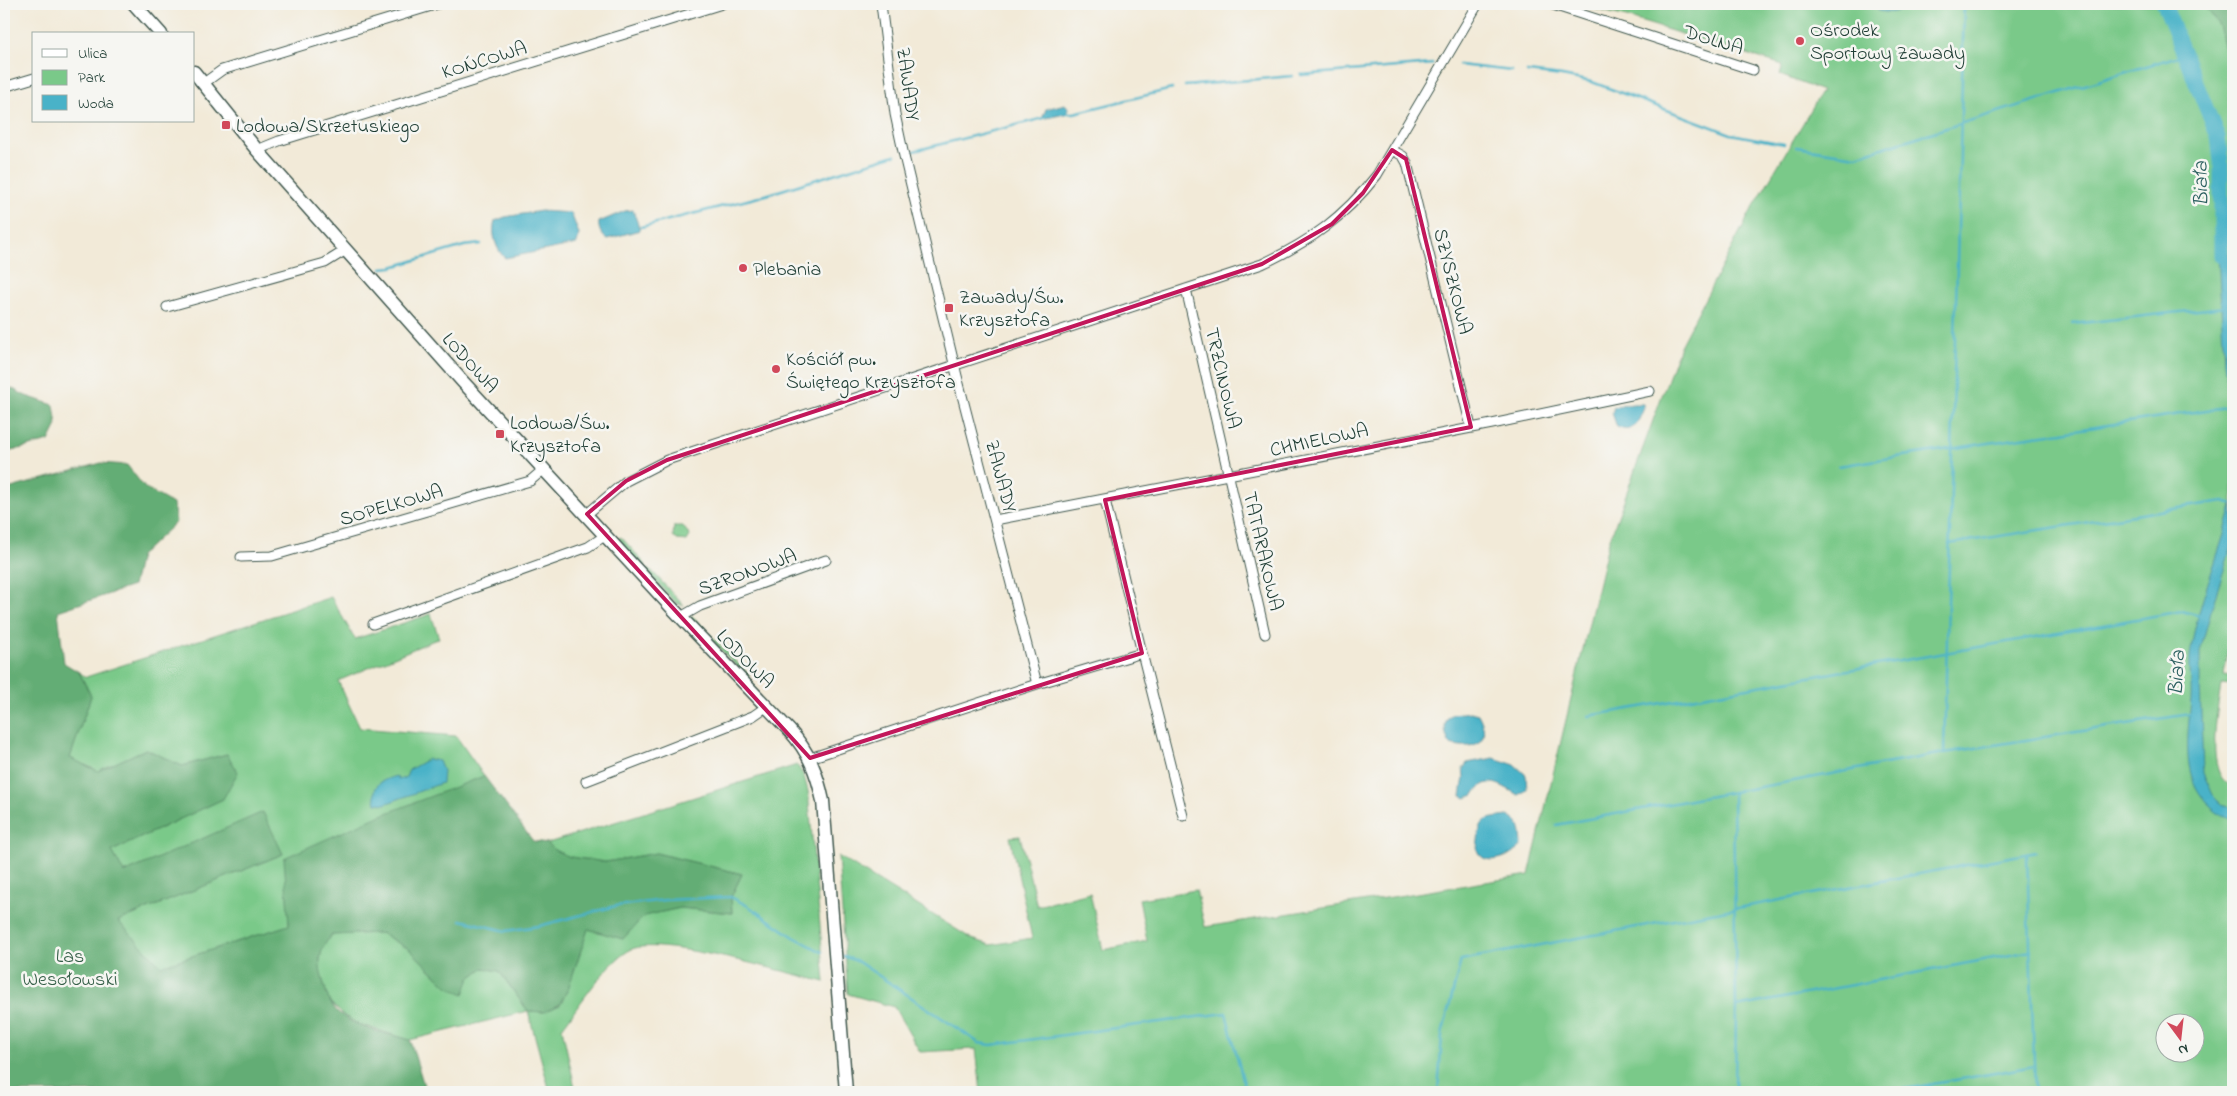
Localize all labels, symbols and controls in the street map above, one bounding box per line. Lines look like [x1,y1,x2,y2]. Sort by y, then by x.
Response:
place label: Ośrodek Sportowy Zawady [1810,17,1965,69]
street label: DOLNA [1679,18,1747,64]
legend [32,32,195,122]
street label: KOŃCOWA [439,35,531,88]
marker: Ośrodek Sportowy Zawady [1794,35,1806,47]
text: Ulica [78,43,107,65]
street label: ZAWADY [887,46,926,123]
text: Park [78,67,106,89]
text: Woda [78,93,114,115]
place label: Lodowa/Skrzetuskiego [236,113,420,143]
marker: Lodowa/Skrzetuskiego [220,119,232,131]
water label: Biała [2187,160,2217,207]
street label: SZYSZKOWA [1424,226,1479,338]
place label: Plebania [753,256,821,285]
marker: Plebania [737,262,749,274]
place label: Zawady/Św. Krzysztofa [959,284,1064,336]
marker: Zawady/Św. Krzysztofa [943,302,955,314]
street label: TRZCINOWA [1196,325,1247,432]
street label: LODOWA [434,327,504,401]
place label: Kościół pw. Świętego Krzysztofa [786,346,956,399]
marker: Kościół pw. Świętego Krzysztofa [770,363,782,375]
place label: Lodowa/Św. Krzysztofa [510,410,610,462]
street label: CHMIELOWA [1268,417,1371,466]
marker: Lodowa/Św. Krzysztofa [494,428,506,440]
street label: ZAWADY [976,437,1023,516]
street label: SOPELKOWA [336,478,447,535]
street label: TATARAKOWA [1234,489,1289,614]
street label: SZRONOWA [694,542,801,605]
street label: LODOWA [708,623,780,696]
water label: Biała [2162,649,2194,697]
park label: Las Wesołowski [22,943,118,995]
north arrow [2154,1014,2204,1064]
text: N [2176,1038,2190,1060]

